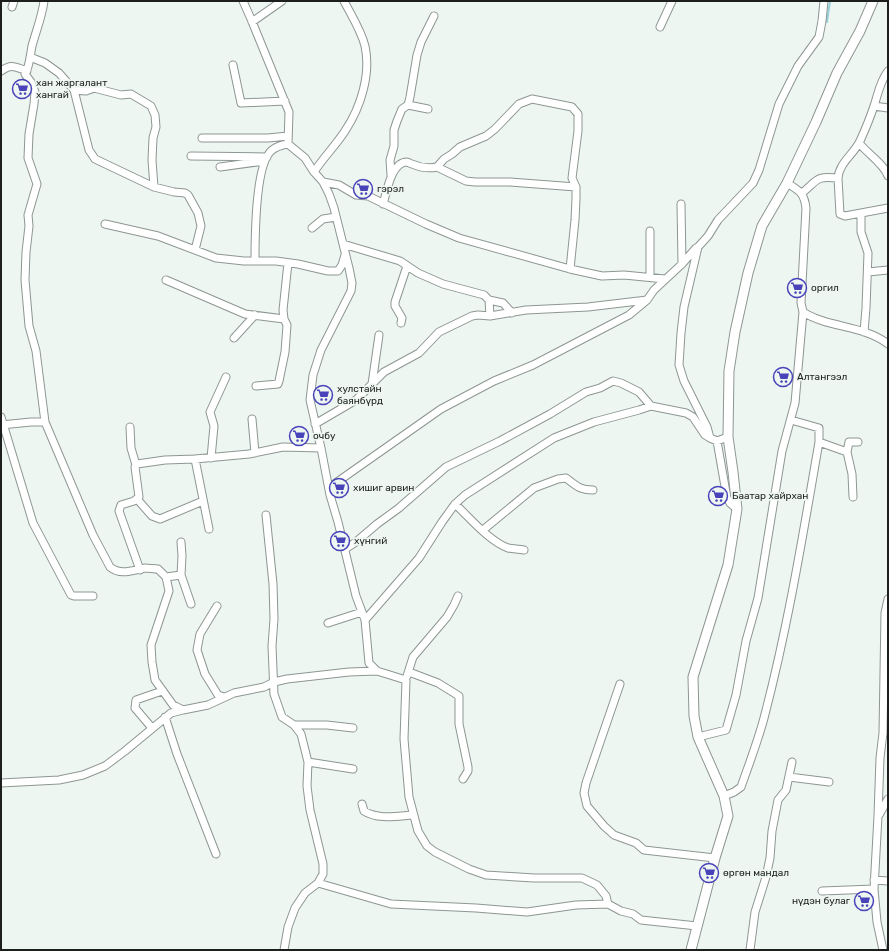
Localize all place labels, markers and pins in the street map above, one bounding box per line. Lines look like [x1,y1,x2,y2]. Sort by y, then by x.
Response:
place label: хан жаргалант хангай [36,77,107,101]
supermarket icon: хан жаргалант хангай [11,78,33,100]
supermarket icon: гэрэл [352,178,374,200]
place label: гэрэл [377,183,404,195]
supermarket icon: оргил [786,277,808,299]
place label: оргил [811,282,839,294]
supermarket icon: Алтангээл [772,366,794,388]
place label: Алтангээл [797,371,848,383]
place label: хулстайн баянбүрд [337,383,383,407]
supermarket icon: хулстайн баянбүрд [312,384,334,406]
supermarket icon: очбу [288,425,310,447]
place label: очбу [313,430,336,442]
supermarket icon: хишиг арвин [328,477,350,499]
place label: хишиг арвин [353,482,414,494]
supermarket icon: Баатар хайрхан [707,485,729,507]
place label: Баатар хайрхан [732,490,808,502]
supermarket icon: хүнгий [329,530,351,552]
place label: хүнгий [354,535,387,547]
supermarket icon: өргөн мандал [698,862,720,884]
place label: өргөн мандал [723,867,789,879]
supermarket icon: нүдэн булаг [853,890,875,912]
place label: нүдэн булаг [792,895,851,907]

